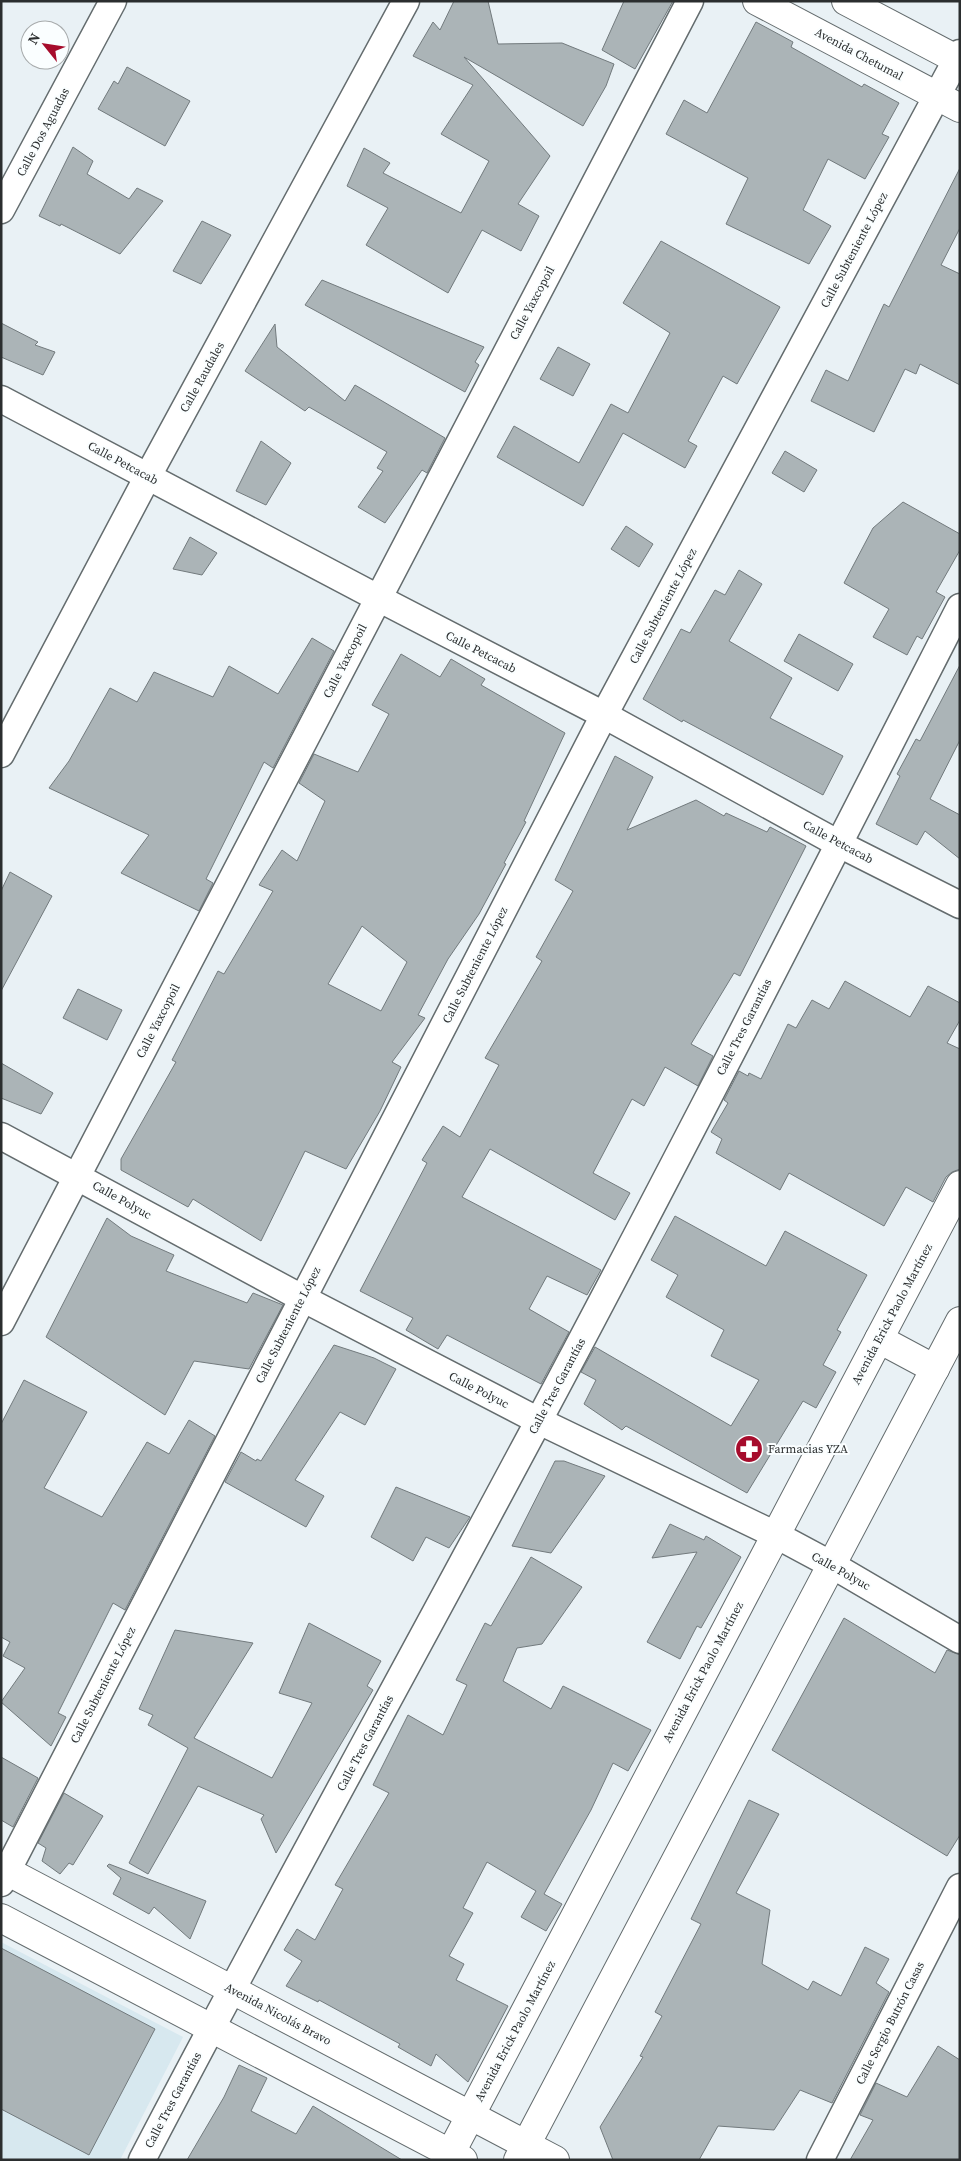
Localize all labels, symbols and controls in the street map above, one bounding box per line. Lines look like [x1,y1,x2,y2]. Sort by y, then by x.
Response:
north arrow [20,20,70,70]
street label: Avenida Chetumal [812,24,906,84]
text: N [23,29,45,48]
street label: Calle Dos Aguadas [13,85,73,179]
street label: Calle Subteniente López [817,189,892,311]
street label: Calle Yaxcopoil [506,263,558,343]
street label: Calle Raudales [176,339,228,415]
street label: Calle Petcacab [85,438,161,488]
street label: Calle Subteniente López [626,545,701,667]
street label: Calle Yaxcopoil [319,621,371,701]
street label: Calle Petcacab [443,627,519,677]
street label: Calle Petcacab [800,817,876,867]
street label: Calle Subteniente López [439,904,512,1026]
street label: Calle Tres Garantías [713,976,775,1078]
street label: Calle Yaxcopoil [132,981,184,1061]
street label: Calle Polyuc [90,1177,155,1223]
street label: Avenida Erick Paolo Martínez [848,1240,936,1387]
street label: Calle Subteniente López [252,1264,325,1386]
street label: Calle Tres Garantías [525,1335,589,1437]
street label: Calle Polyuc [446,1368,512,1412]
pharmacy icon: Farmacias YZA [734,1434,764,1464]
place label: Farmacias YZA [768,1441,848,1457]
street label: Calle Polyuc [809,1548,874,1594]
street label: Avenida Erick Paolo Martínez [659,1598,747,1745]
street label: Calle Subteniente López [67,1624,140,1746]
street label: Calle Tres Garantías [333,1692,397,1794]
street label: Avenida Erick Paolo Martínez [471,1957,559,2104]
street label: Calle Sergio Butrón Casas [852,1959,928,2087]
street label: Avenida Nicolás Bravo [222,1979,335,2049]
street label: Calle Tres Garantías [141,2049,205,2151]

